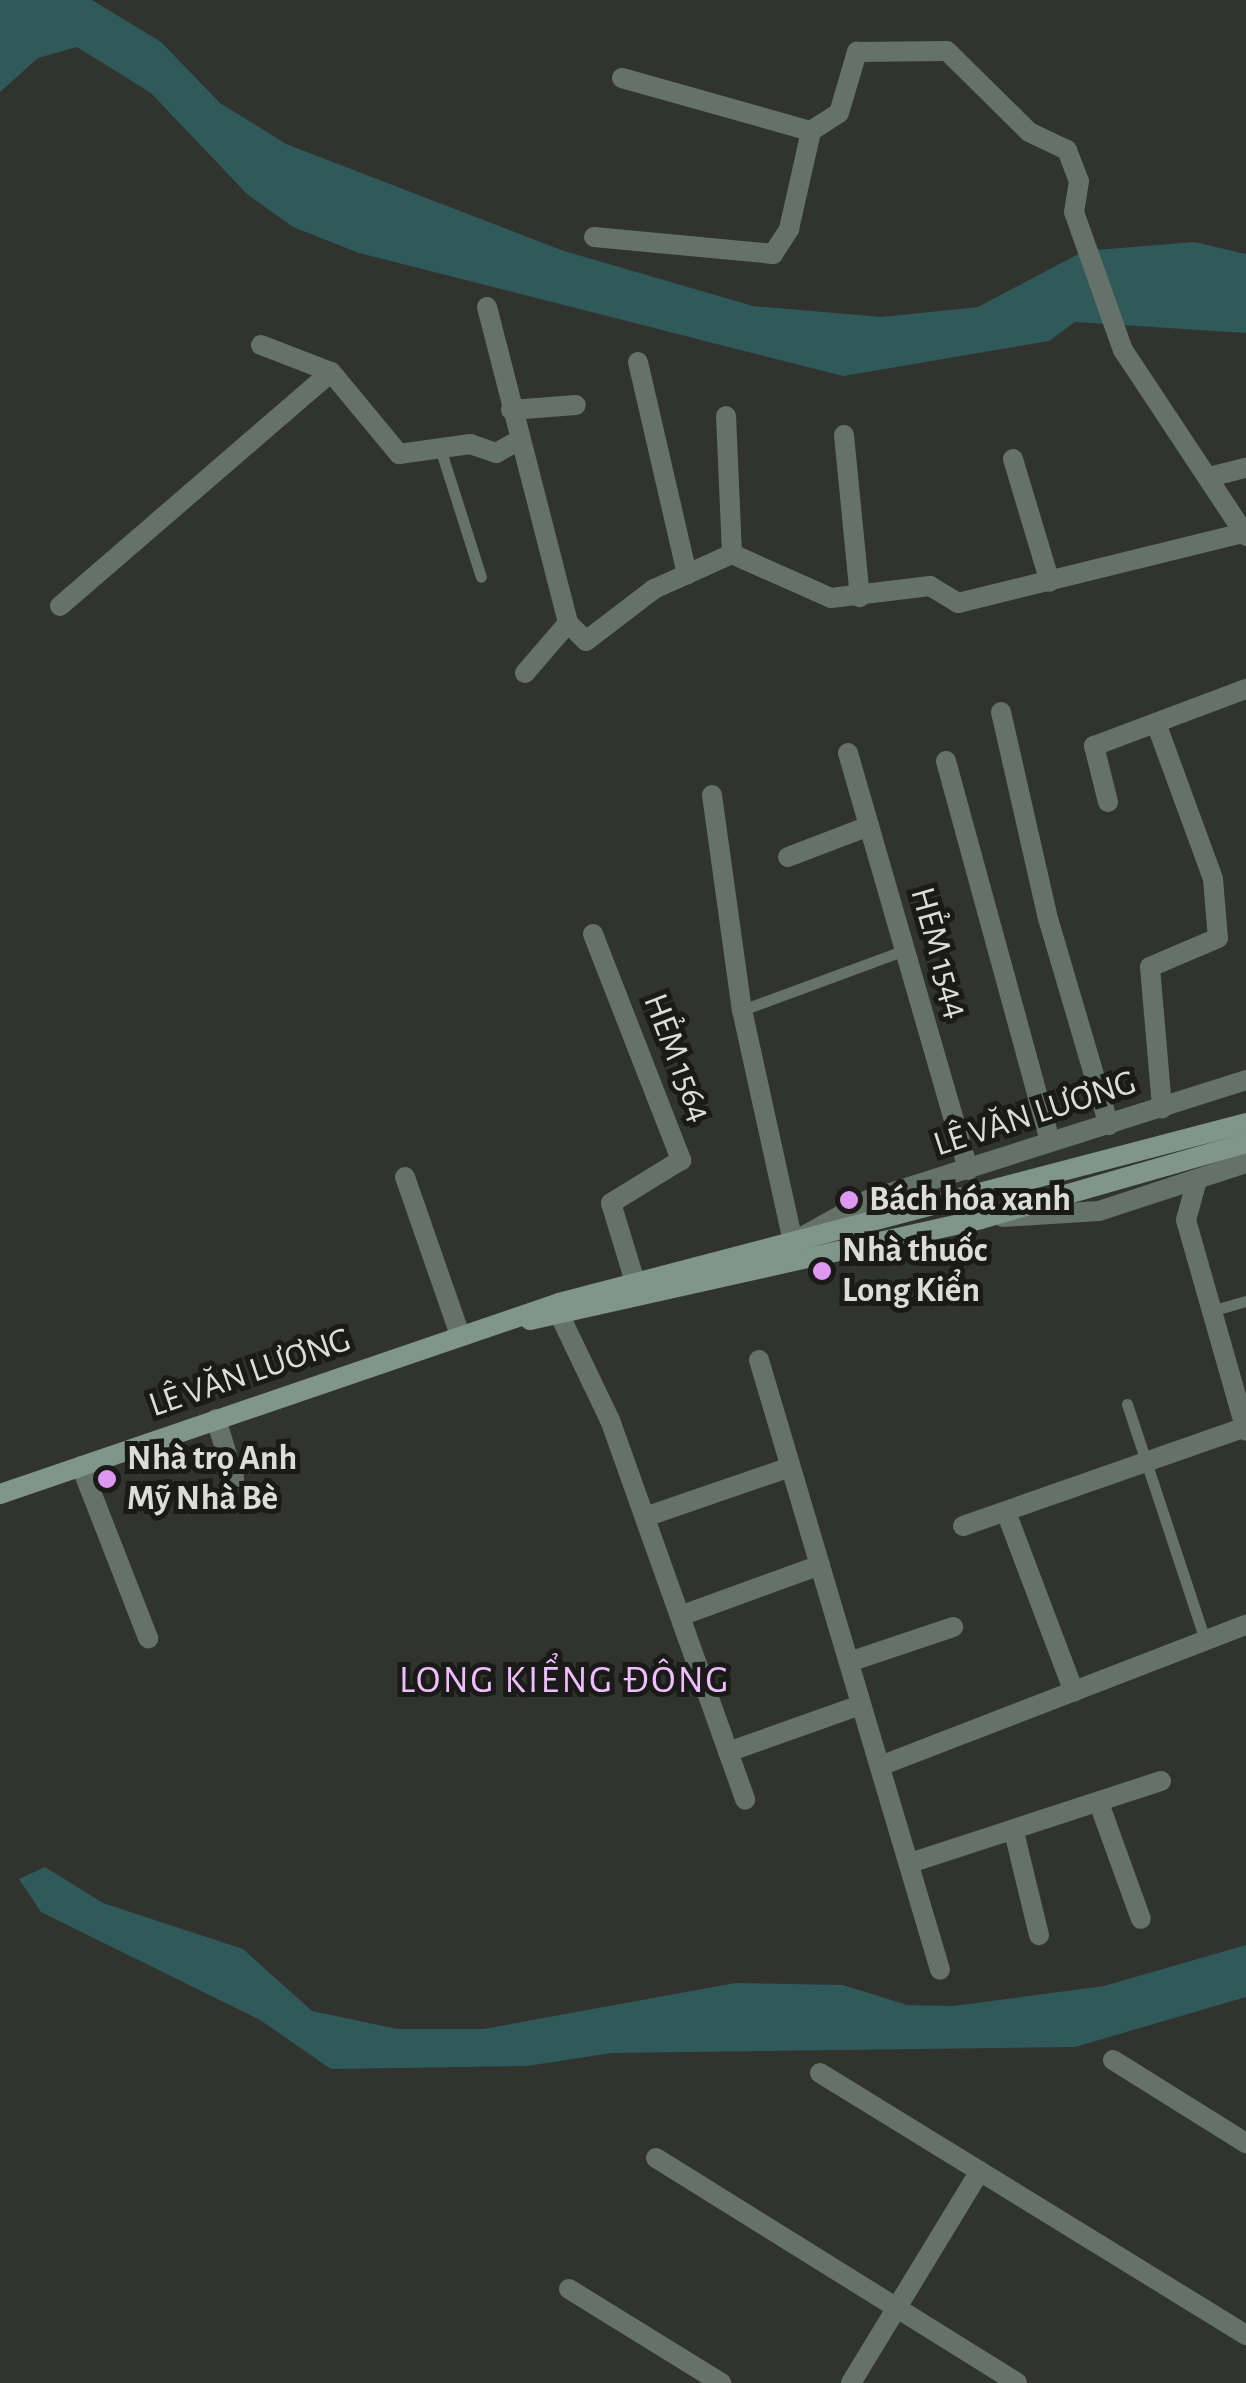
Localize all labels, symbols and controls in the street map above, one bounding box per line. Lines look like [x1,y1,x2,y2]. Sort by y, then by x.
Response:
street label: HẺM 1544 [900,883,978,1023]
street label: HẺM 1564 [633,988,721,1128]
street label: LÊ VĂN LƯƠNG [929,1062,1141,1166]
place label: Bách hóa xanh [869,1179,1071,1221]
marker: Bách hóa xanh [838,1189,860,1211]
place label: Nhà thuốc Long Kiển [842,1230,987,1312]
marker: Nhà thuốc Long Kiển [811,1260,833,1282]
street label: LÊ VĂN LƯƠNG [144,1319,356,1427]
place label: Nhà trọ Anh Mỹ Nhà Bè [127,1438,297,1520]
marker: Nhà trọ Anh Mỹ Nhà Bè [96,1468,118,1490]
district label: LONG KIỂNG ĐÔNG [399,1659,731,1705]

